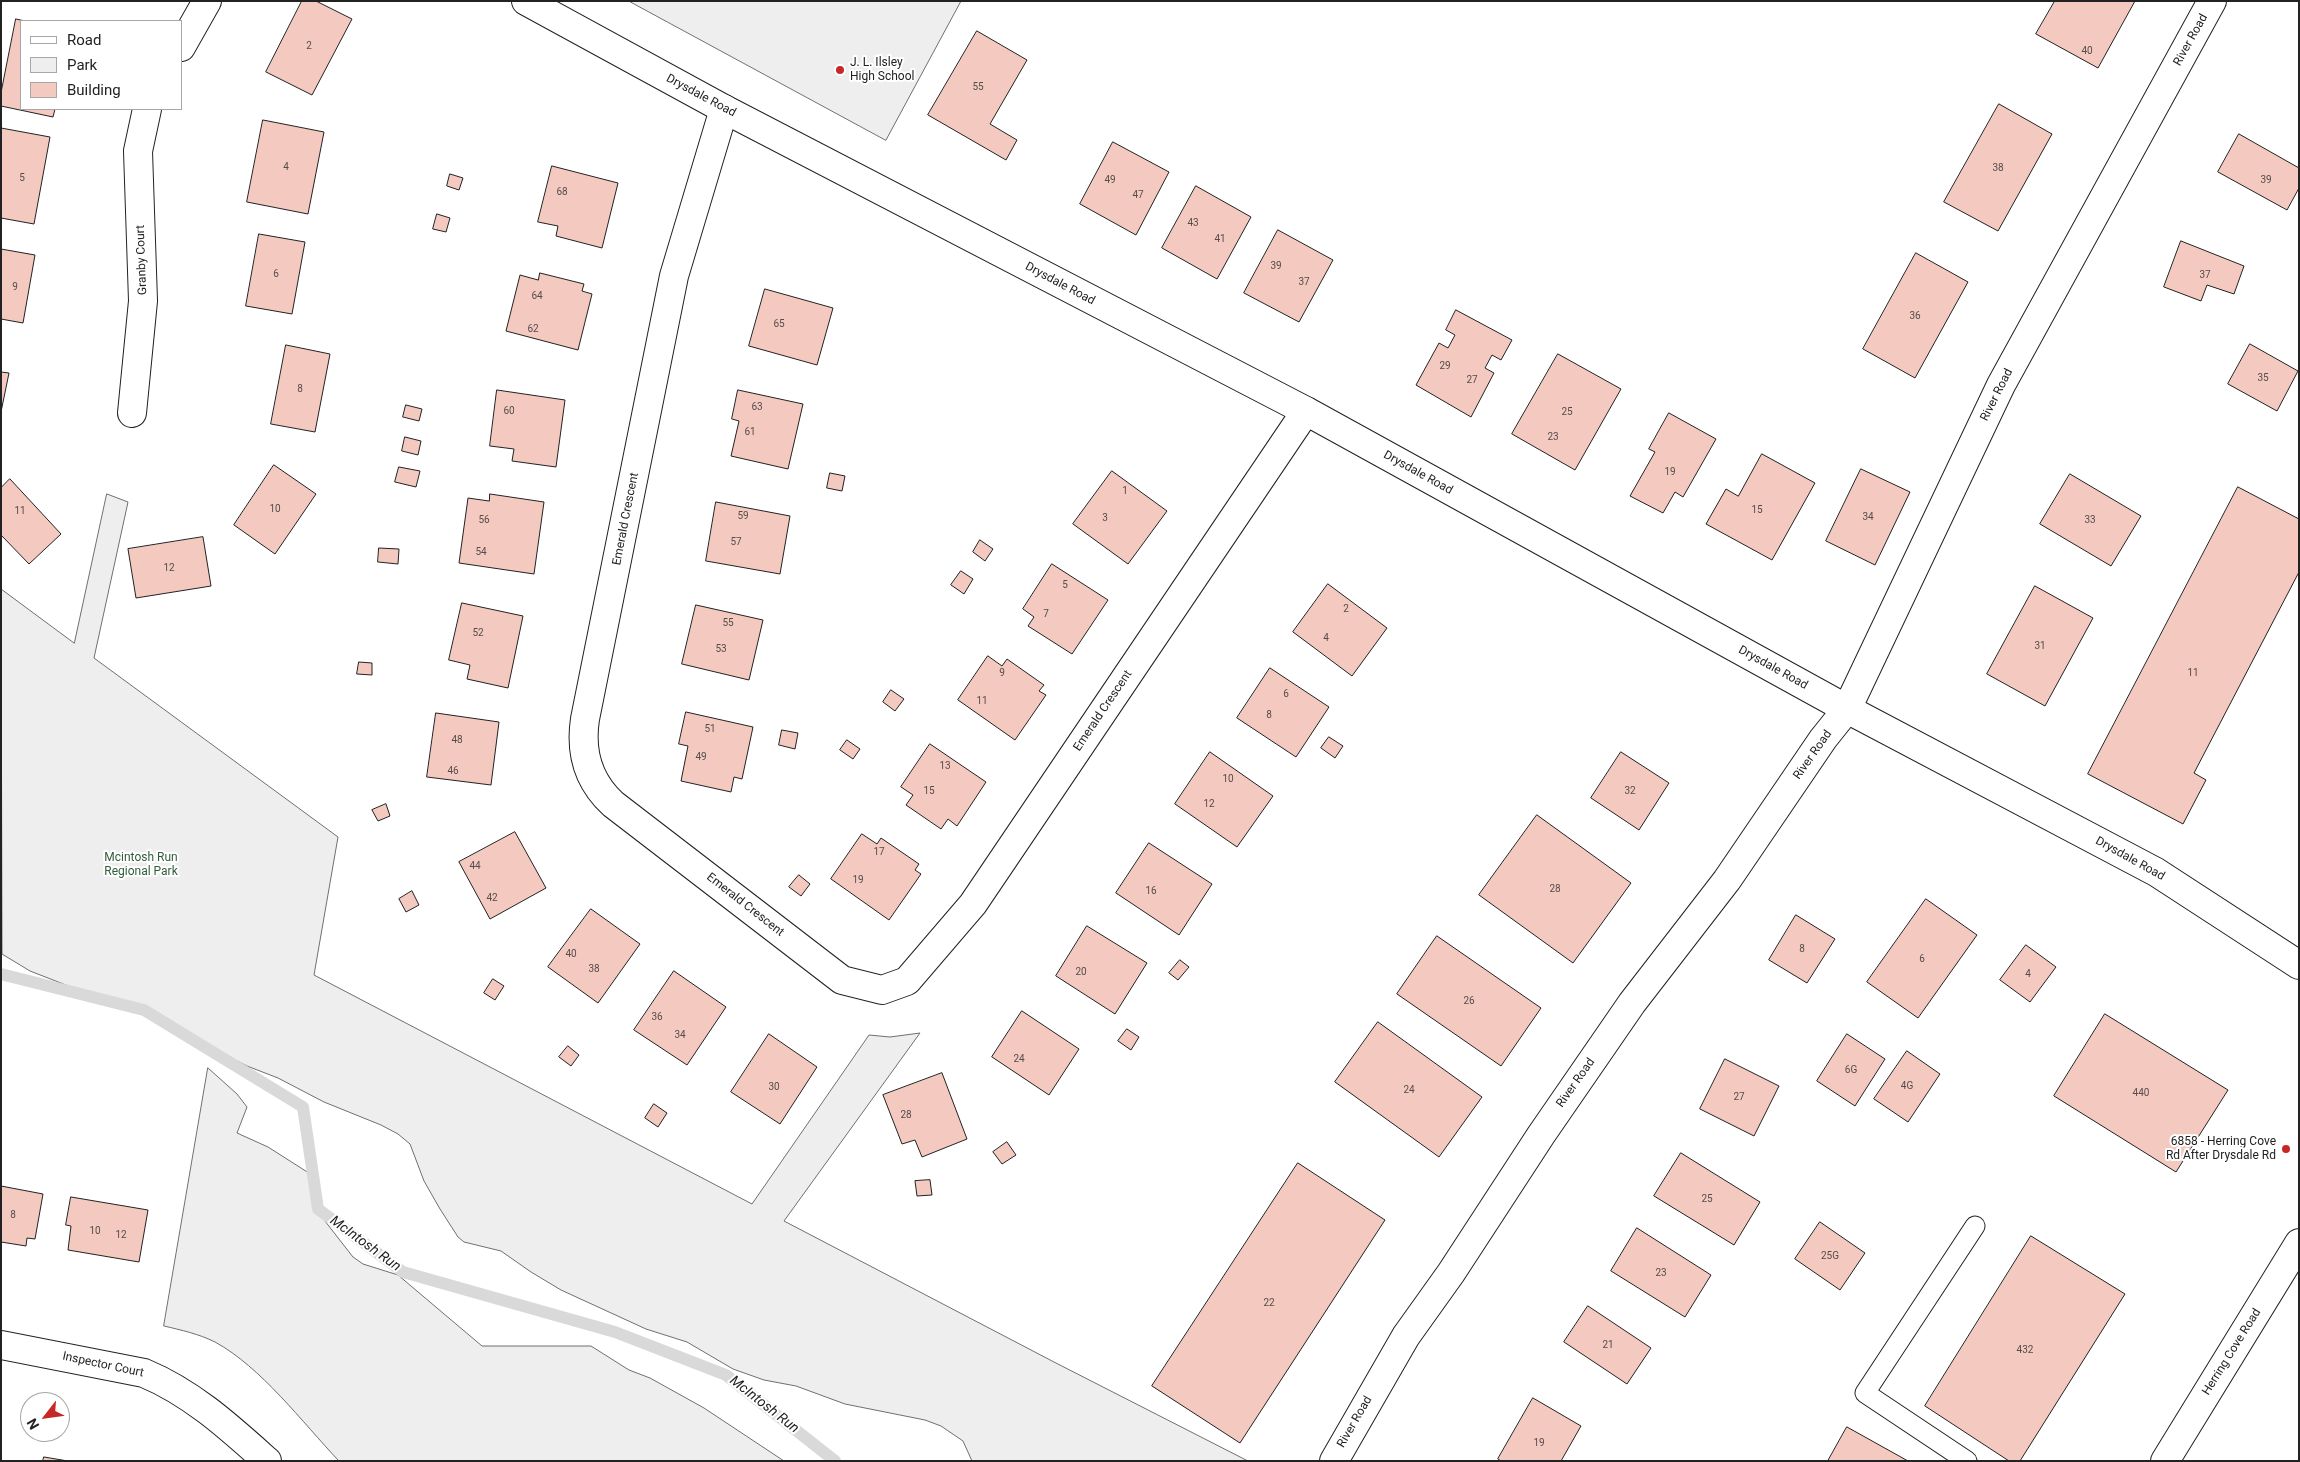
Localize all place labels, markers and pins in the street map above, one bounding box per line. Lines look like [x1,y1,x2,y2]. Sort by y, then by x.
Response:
place label: J. L. Ilsley High School [850,56,914,84]
marker: J. L. Ilsley High School [834,64,846,76]
place label: 6858 - Herring Cove Rd After Drysdale Rd [2166,1135,2276,1163]
marker: 6858 - Herring Cove Rd After Drysdale Rd [2280,1143,2292,1155]

